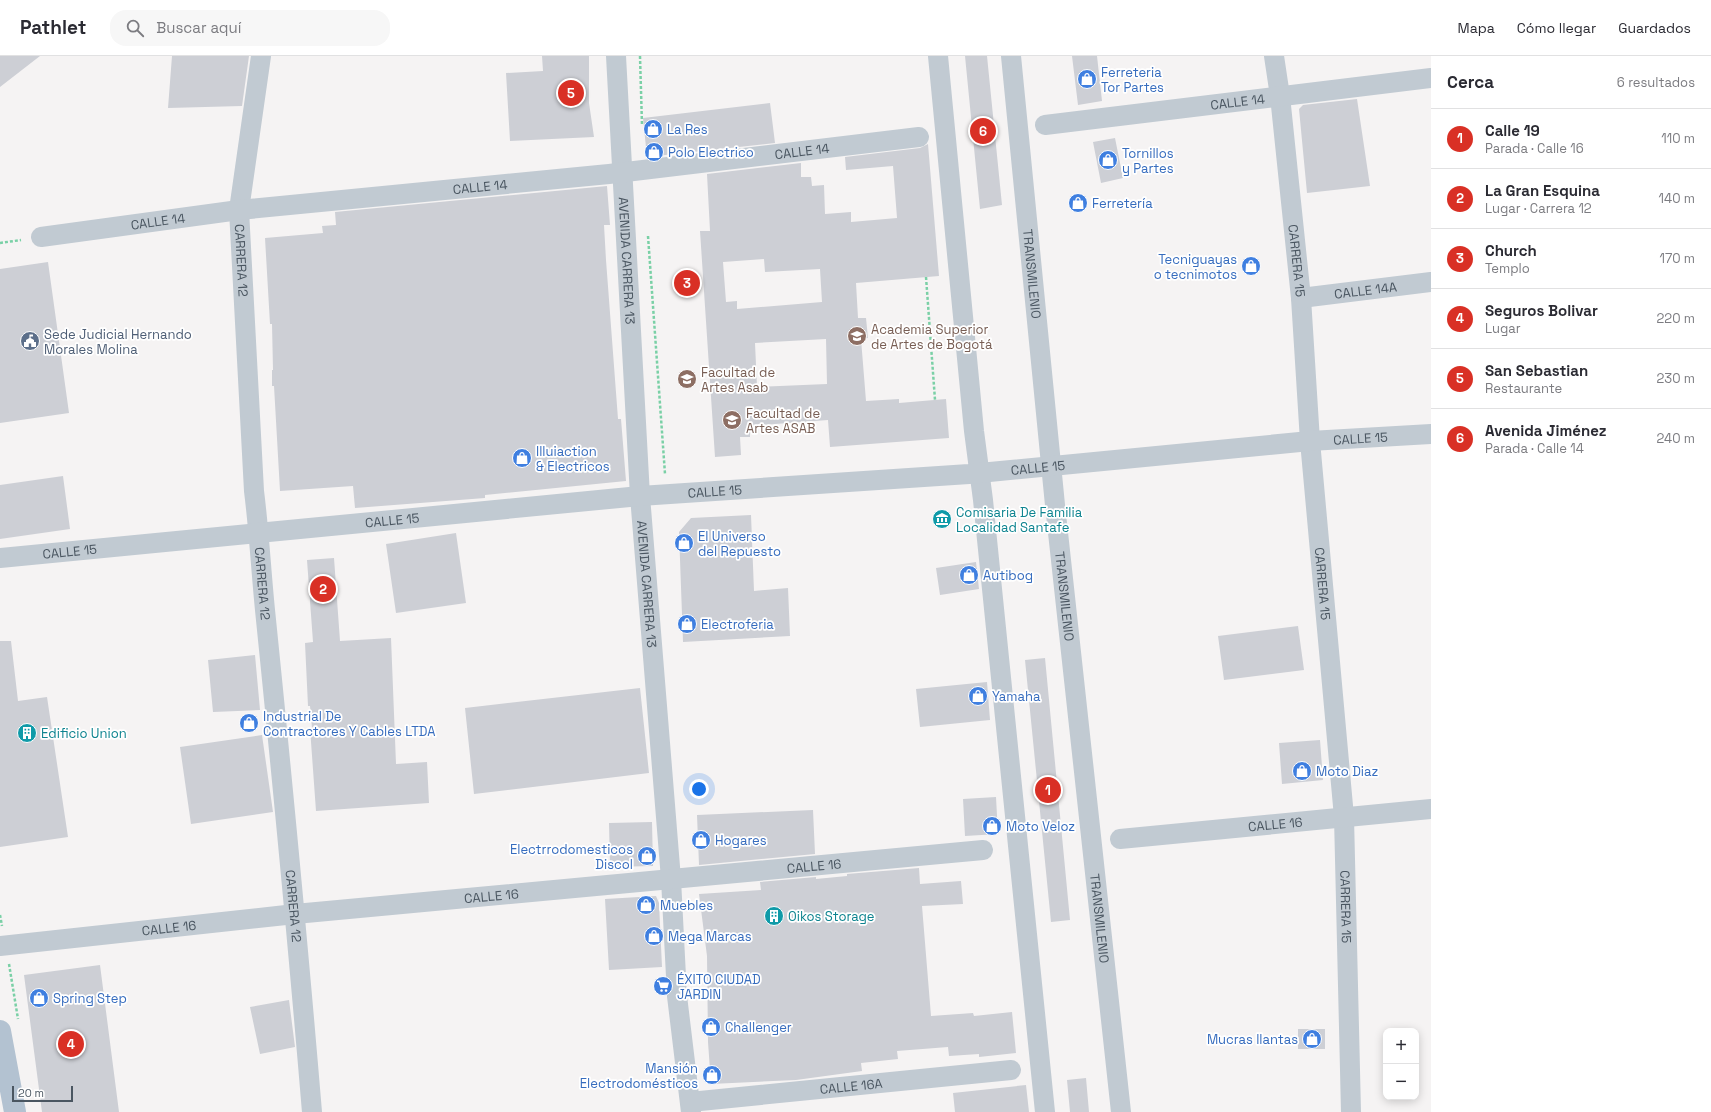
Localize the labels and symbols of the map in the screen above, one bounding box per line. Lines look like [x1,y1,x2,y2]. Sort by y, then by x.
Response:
place label: Ferreteria Tor Partes [1101,64,1164,96]
shop icon: Ferreteria Tor Partes [1076,68,1098,90]
pin: 5 [558,78,584,108]
street label: CALLE 14 [1209,90,1266,114]
pin: 6 [970,116,996,146]
shop icon: La Res [642,118,664,140]
place label: La Res [667,121,708,138]
street label: CALLE 14 [774,140,830,163]
shop icon: Polo Electrico [643,141,665,163]
place label: Polo Electrico [668,144,754,161]
place label: Tornillos y Partes [1122,145,1174,177]
shop icon: Tornillos y Partes [1097,149,1119,171]
street label: CALLE 14 [452,176,508,198]
shop icon: Ferretería [1067,192,1089,214]
place label: Ferretería [1092,195,1153,212]
street label: AVENIDA CARRERA 13 [615,197,639,325]
street label: CALLE 14 [130,209,186,234]
street label: CARRERA 12 [231,223,252,297]
street label: CARRERA 15 [1284,224,1309,298]
street label: TRANSMILENIO [1019,228,1045,320]
place label: Tecniguayas o tecnimotos [1154,251,1237,283]
shop icon: Tecniguayas o tecnimotos [1240,255,1262,277]
pin: 3 [674,268,700,298]
street label: CALLE 14A [1333,278,1398,303]
place label: Academia Superior de Artes de Bogotá [871,321,993,353]
school or university icon: Academia Superior de Artes de Bogotá [846,325,868,347]
place label: Sede Judicial Hernando Morales Molina [44,326,192,358]
public building icon: Sede Judicial Hernando Morales Molina [19,330,41,352]
place label: Facultad de Artes Asab [701,364,775,396]
school or university icon: Facultad de Artes Asab [676,368,698,390]
place label: Facultad de Artes ASAB [746,405,820,437]
school or university icon: Facultad de Artes ASAB [721,409,743,431]
street label: CALLE 15 [1333,428,1389,449]
place label: Illuiaction & Electricos [536,443,610,475]
shop icon: Illuiaction & Electricos [511,447,533,469]
street label: CALLE 15 [1010,457,1066,479]
street label: CALLE 15 [687,481,743,502]
place label: Comisaria De Familia Localidad Santafe [956,504,1083,536]
museum icon: Comisaria De Familia Localidad Santafe [931,508,953,530]
street label: CALLE 15 [364,509,420,532]
street label: AVENIDA CARRERA 13 [633,520,660,649]
place label: El Universo del Repuesto [698,528,781,560]
shop icon: El Universo del Repuesto [673,532,695,554]
street label: CALLE 15 [42,541,98,563]
street label: CARRERA 12 [251,547,274,621]
street label: CARRERA 15 [1311,547,1334,621]
street label: TRANSMILENIO [1051,551,1078,642]
shop icon: Autibog [958,564,980,586]
place label: Autibog [983,567,1033,584]
pin: 2 [310,574,336,604]
shop icon: Electroferia [676,613,698,635]
place label: Electroferia [701,616,774,633]
shop icon: Yamaha [967,685,989,707]
place label: Yamaha [992,688,1041,705]
place label: Industrial De Contractores Y Cables LTDA [263,708,435,740]
shop icon: Industrial De Contractores Y Cables LTDA [238,712,260,734]
building icon: Edificio Union [16,722,38,744]
place label: Edificio Union [41,725,127,742]
shop icon: Moto Diaz [1291,760,1313,782]
place label: Moto Diaz [1316,763,1378,780]
pin: 1 [1035,775,1061,805]
your location [689,779,709,799]
street label: CALLE 16 [1247,813,1303,836]
shop icon: Moto Veloz [981,815,1003,837]
place label: Moto Veloz [1006,818,1075,835]
shop icon: Hogares [690,829,712,851]
place label: Hogares [715,832,767,849]
place label: Electrrodomesticos Discol [510,841,633,873]
shop icon: Electrrodomesticos Discol [636,845,658,867]
street label: CALLE 16 [786,855,842,877]
street label: CARRERA 12 [282,869,305,943]
street label: CARRERA 15 [1336,870,1355,944]
street label: TRANSMILENIO [1086,873,1113,964]
street label: CALLE 16 [463,885,520,907]
shop icon: Muebles [635,894,657,916]
place label: Muebles [660,897,713,914]
building icon: Oikos Storage [763,905,785,927]
place label: Oikos Storage [788,908,875,925]
street label: CALLE 16 [141,917,197,940]
shop icon: Mega Marcas [643,925,665,947]
place label: Mega Marcas [668,928,752,945]
place label: ÉXITO CIUDAD JARDIN [677,971,761,1003]
supermarket icon: ÉXITO CIUDAD JARDIN [652,975,674,997]
shop icon: Spring Step [28,987,50,1009]
place label: Spring Step [53,990,127,1007]
shop icon: Challenger [700,1016,722,1038]
place label: Challenger [725,1019,792,1036]
shop icon: Mucras llantas [1301,1028,1323,1050]
pin: 4 [58,1029,84,1059]
place label: Mucras llantas [1207,1031,1298,1048]
place label: Mansión Electrodomésticos [580,1060,698,1092]
shop icon: Mansión Electrodomésticos [701,1064,723,1086]
street label: CALLE 16A [819,1075,883,1098]
scale bar [12,1084,73,1103]

